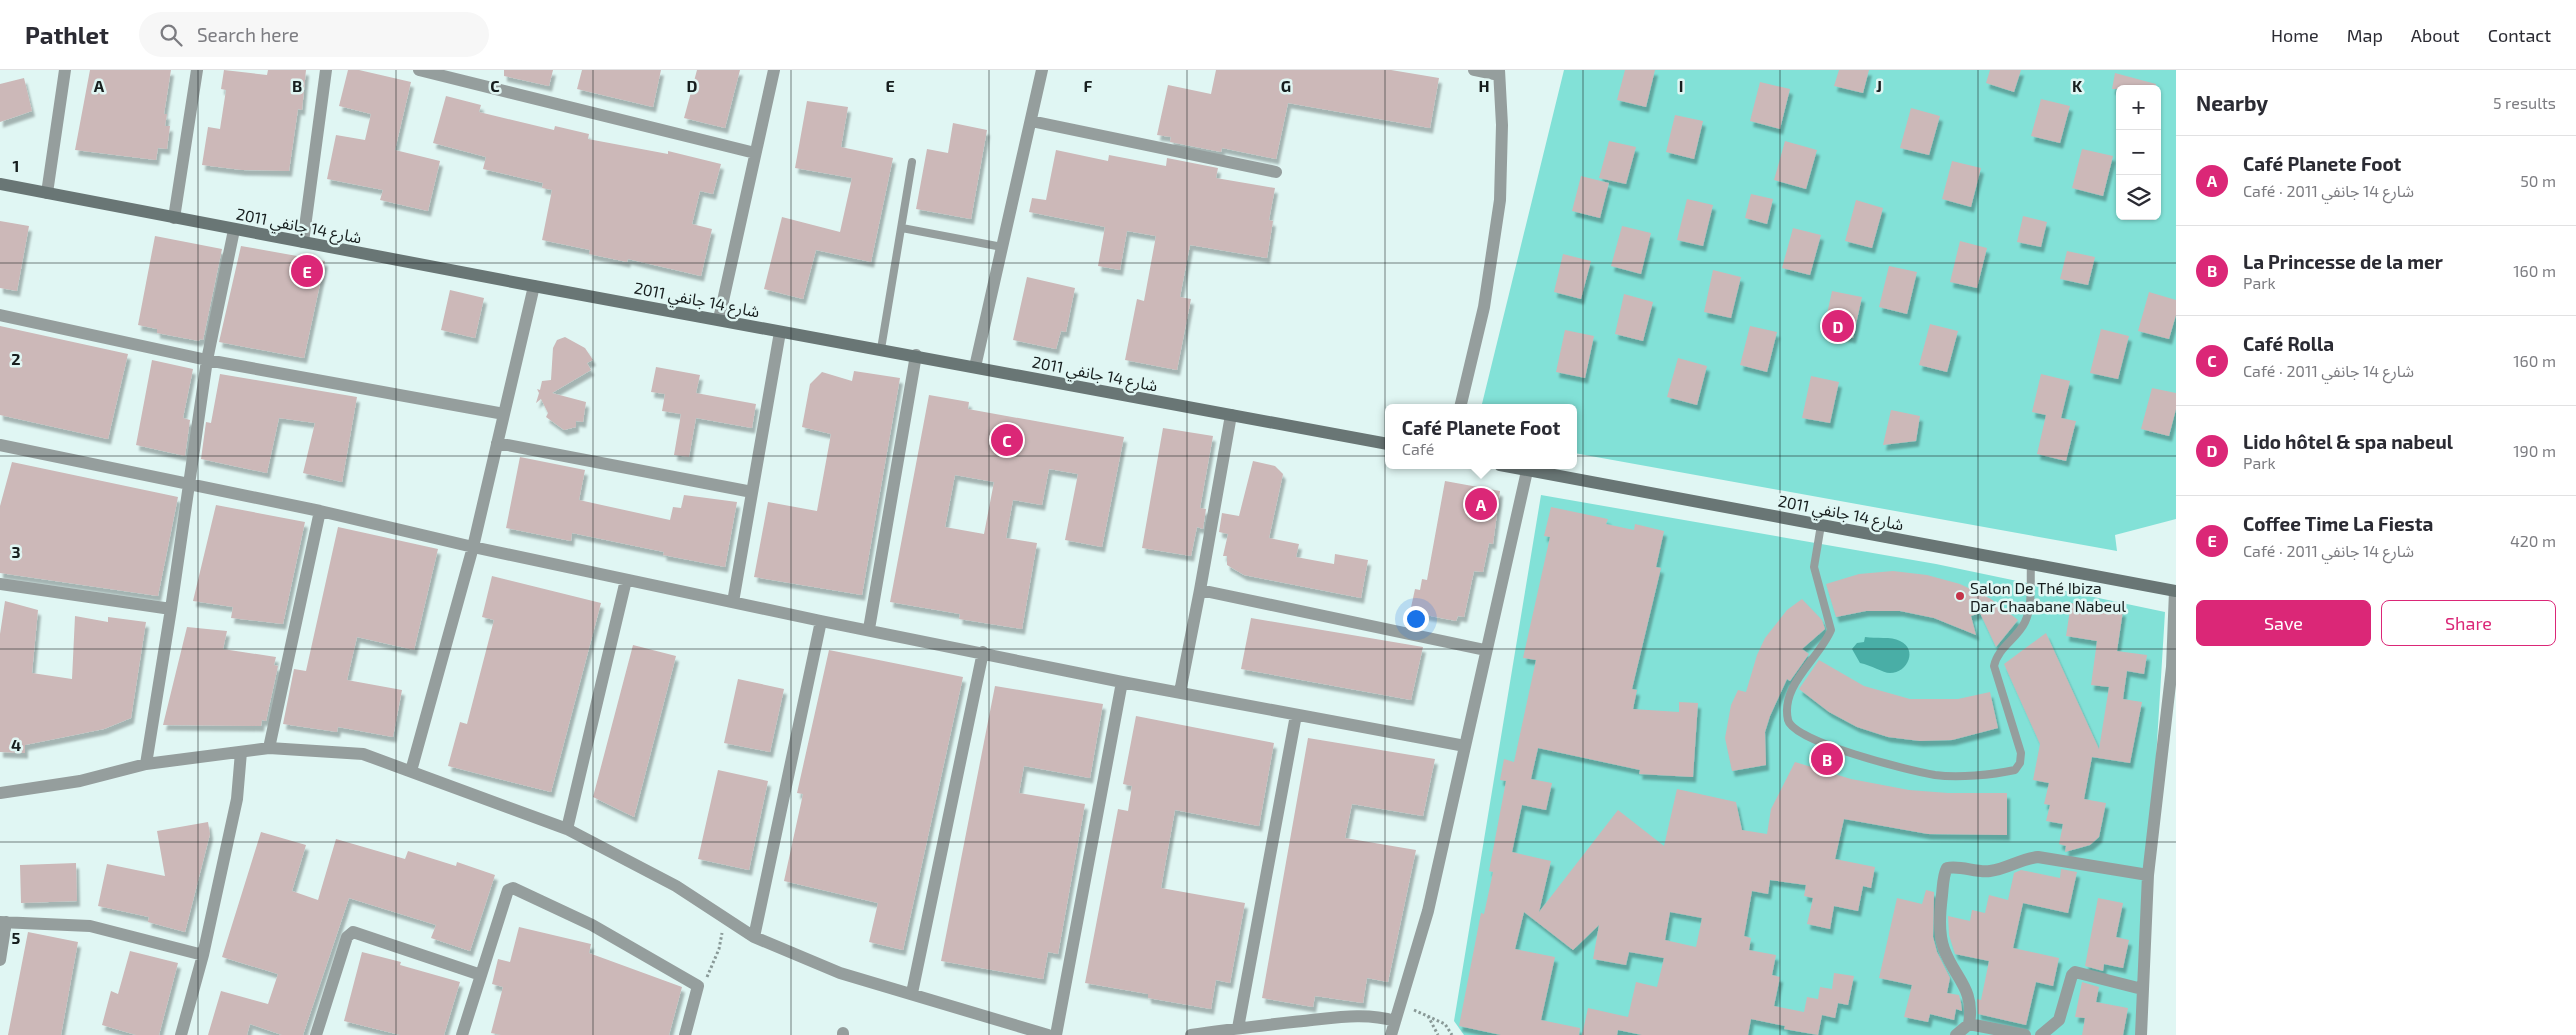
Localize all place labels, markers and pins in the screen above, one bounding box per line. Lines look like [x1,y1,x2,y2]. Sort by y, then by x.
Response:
pin: E [291,252,323,290]
pin: D [1822,307,1854,345]
pin: C [991,421,1023,459]
pin: A [1465,485,1497,523]
place label: Salon De Thé Ibiza Dar Chaabane Nabeul [1970,578,2126,615]
marker: Salon De Thé Ibiza Dar Chaabane Nabeul [1954,590,1966,602]
pin: B [1811,740,1843,778]

